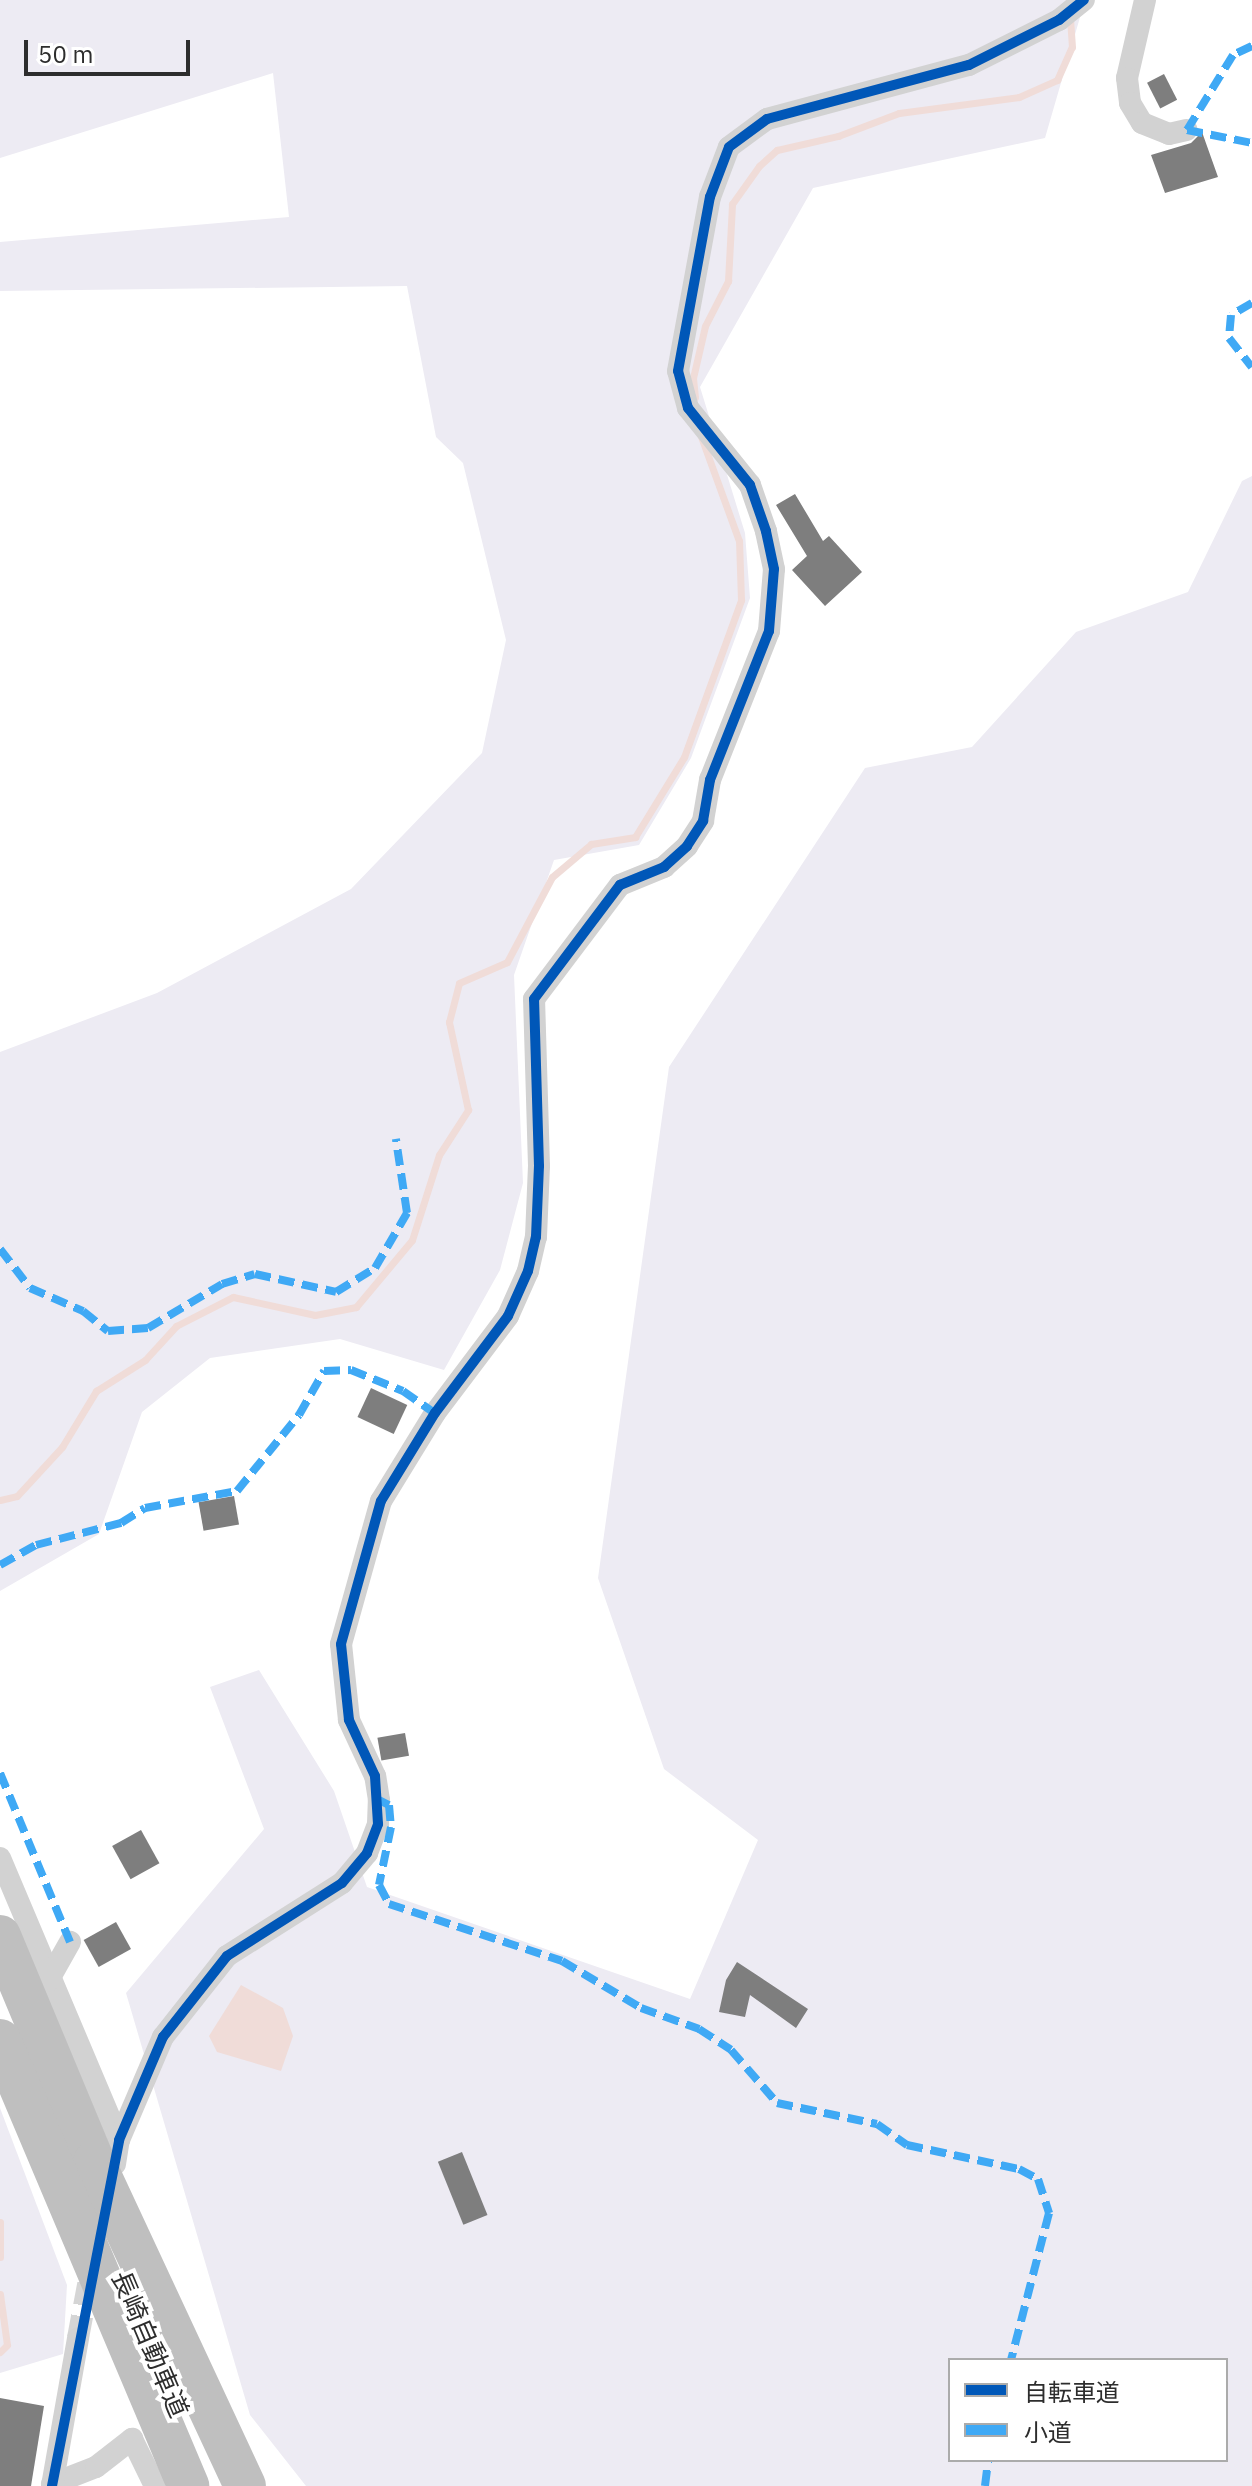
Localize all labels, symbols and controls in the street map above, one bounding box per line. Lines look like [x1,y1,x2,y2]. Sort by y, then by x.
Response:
scale bar [28,24,194,74]
text: 50 m [38,38,93,70]
street label: 長崎自動車道 [105,2266,195,2422]
legend [948,2358,1228,2462]
text: 自転車道 [1024,2376,1120,2408]
text: 小道 [1024,2416,1072,2448]

